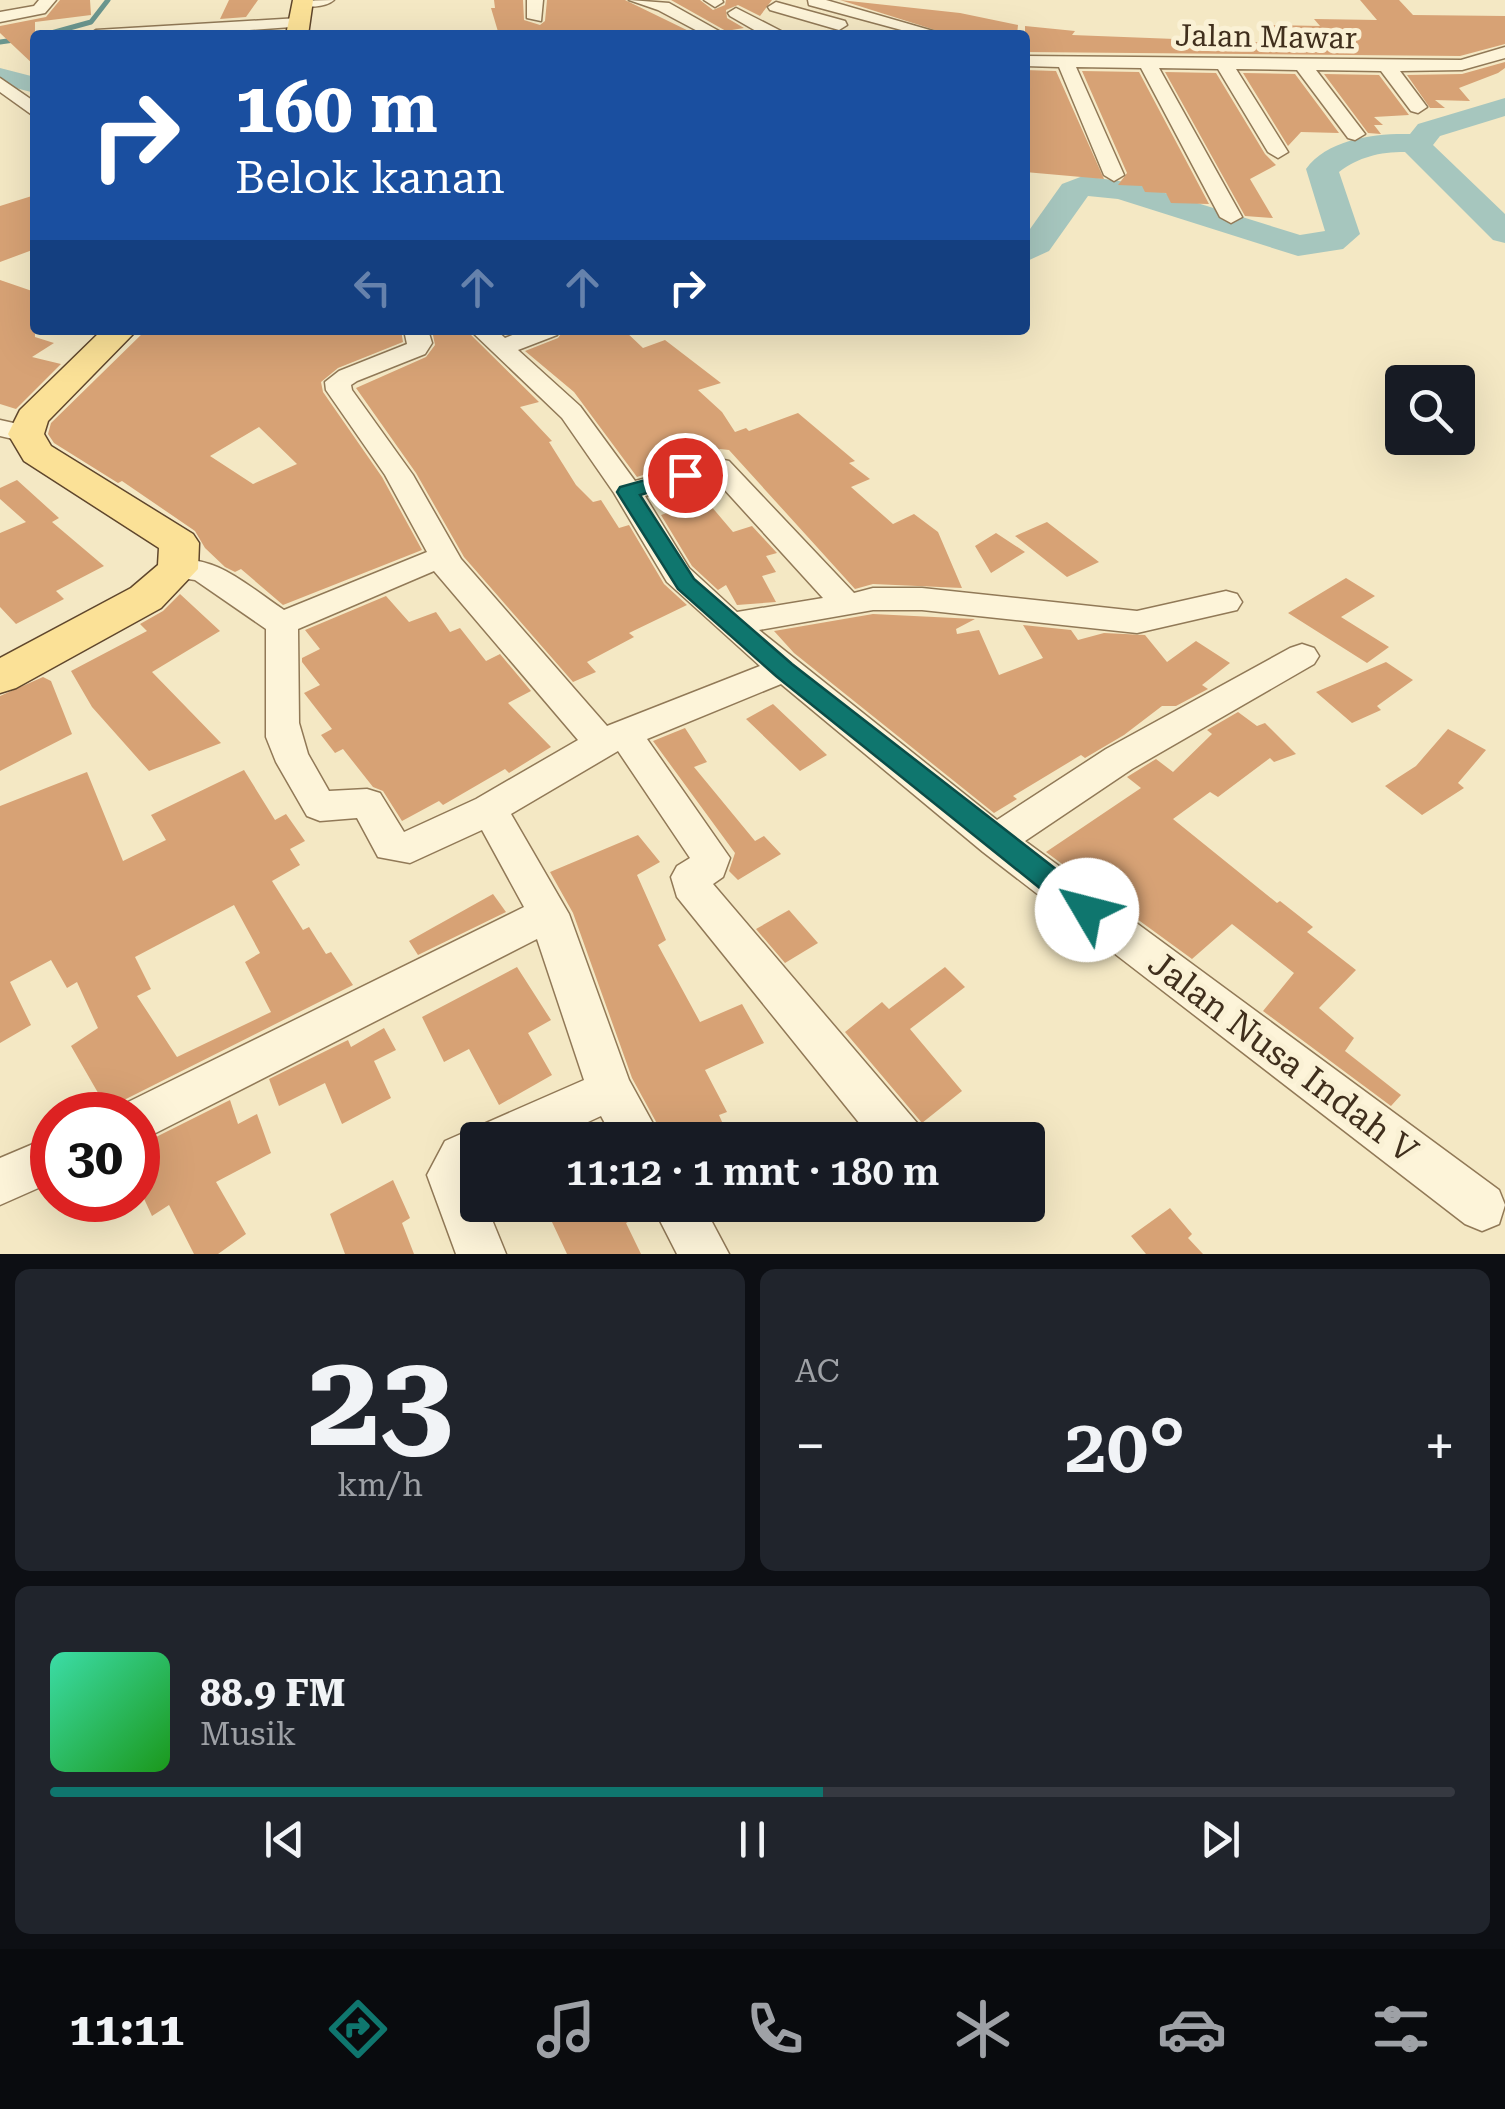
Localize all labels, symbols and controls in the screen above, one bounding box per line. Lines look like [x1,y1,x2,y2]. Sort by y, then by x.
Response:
street label: Jalan Mawar [1175,17,1357,56]
text: 160 m [235,67,438,149]
icon: right [70,70,200,200]
text: Belok kanan [235,151,505,204]
icon: left [345,260,400,315]
icon: ahead [450,260,505,315]
icon: ahead [555,260,610,315]
icon: right [660,260,715,315]
map controls [1385,365,1475,455]
button: search [1385,365,1475,455]
pin [643,433,728,518]
icon: arrive [658,448,713,503]
position arrow [1035,858,1139,962]
street label: Jalan Nusa Indah V [1140,943,1426,1172]
speed limit sign: 30 [30,1092,160,1222]
text: 11:12 · 1 mnt · 180 m [566,1150,939,1194]
text: 23 [307,1324,453,1477]
text: AC [795,1352,840,1390]
text: 20° [1064,1402,1186,1490]
text: − [795,1414,826,1478]
text: + [1424,1414,1455,1478]
text: km/h [337,1466,423,1504]
text: 88.9 FM [200,1671,346,1715]
text: Musik [200,1715,296,1753]
icon: previous [257,1812,312,1867]
icon: pause [725,1812,780,1867]
icon: next [1193,1812,1248,1867]
icon: directions [323,1994,393,2064]
icon: music [531,1994,601,2064]
icon: phone [740,1994,810,2064]
icon: climate [948,1994,1018,2064]
icon: car [1157,1994,1227,2064]
icon: filters [1366,1994,1436,2064]
text: 11:11 [69,2003,184,2056]

